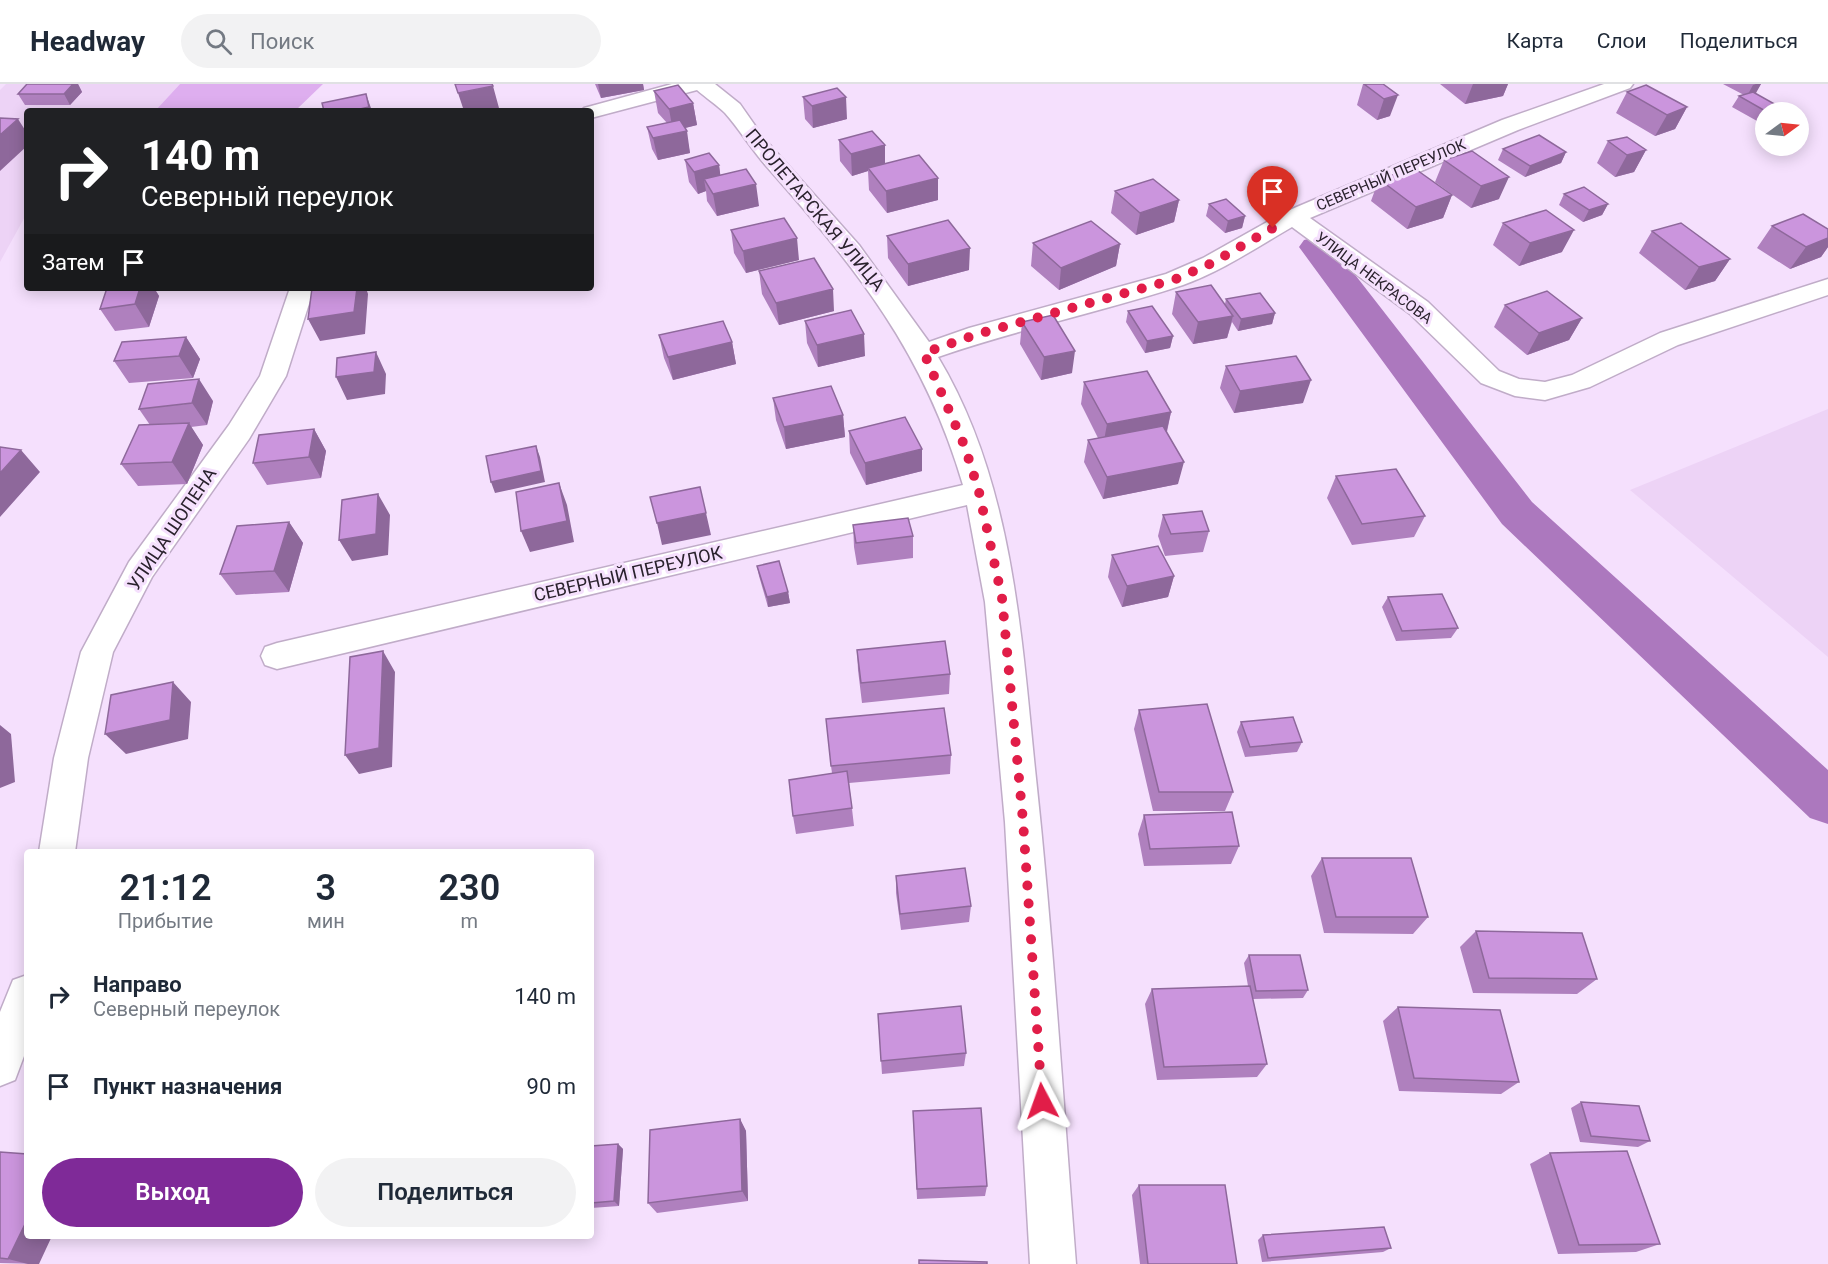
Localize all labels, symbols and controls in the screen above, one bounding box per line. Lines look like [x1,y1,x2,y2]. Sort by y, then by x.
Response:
search box [181,14,601,68]
text: Headway [30,25,145,58]
icon: search [202,25,235,58]
text: Поиск [250,29,314,54]
text: Карта [1507,29,1564,53]
text: Слои [1597,29,1647,53]
text: Поделиться [1680,29,1798,53]
north arrow [1755,102,1809,156]
map controls [1755,102,1809,156]
street label: ПРОЛЕТАРСКАЯ УЛИЦА [741,124,889,295]
text: 140 m [141,131,260,180]
icon: right [42,132,120,210]
street label: СЕВЕРНЫЙ ПЕРЕУЛОК [1314,135,1469,215]
pin [1247,166,1298,228]
icon: arrive [1256,175,1289,208]
text: Северный переулок [141,181,394,213]
street label: УЛИЦА НЕКРАСОВА [1312,228,1436,328]
icon: arrive [117,246,150,279]
text: Затем [42,250,105,275]
street label: УЛИЦА ШОПЕНА [123,463,220,594]
street label: СЕВЕРНЫЙ ПЕРЕУЛОК [532,542,725,605]
text: 21:12 [119,867,211,909]
text: 3 [316,867,336,909]
text: 230 [439,867,500,909]
text: Прибытие [118,909,213,933]
text: мин [307,909,345,933]
text: m [461,909,478,933]
text: Направо [93,972,182,997]
icon: right [42,980,75,1013]
text: 140 m [514,984,576,1009]
text: Северный переулок [93,997,280,1021]
position arrow [1010,1069,1074,1133]
icon: arrive [42,1070,75,1103]
text: Пункт назначения [93,1074,282,1099]
text: 90 m [527,1074,576,1099]
button: Выход [42,1158,303,1227]
button: Поделиться [315,1158,576,1227]

